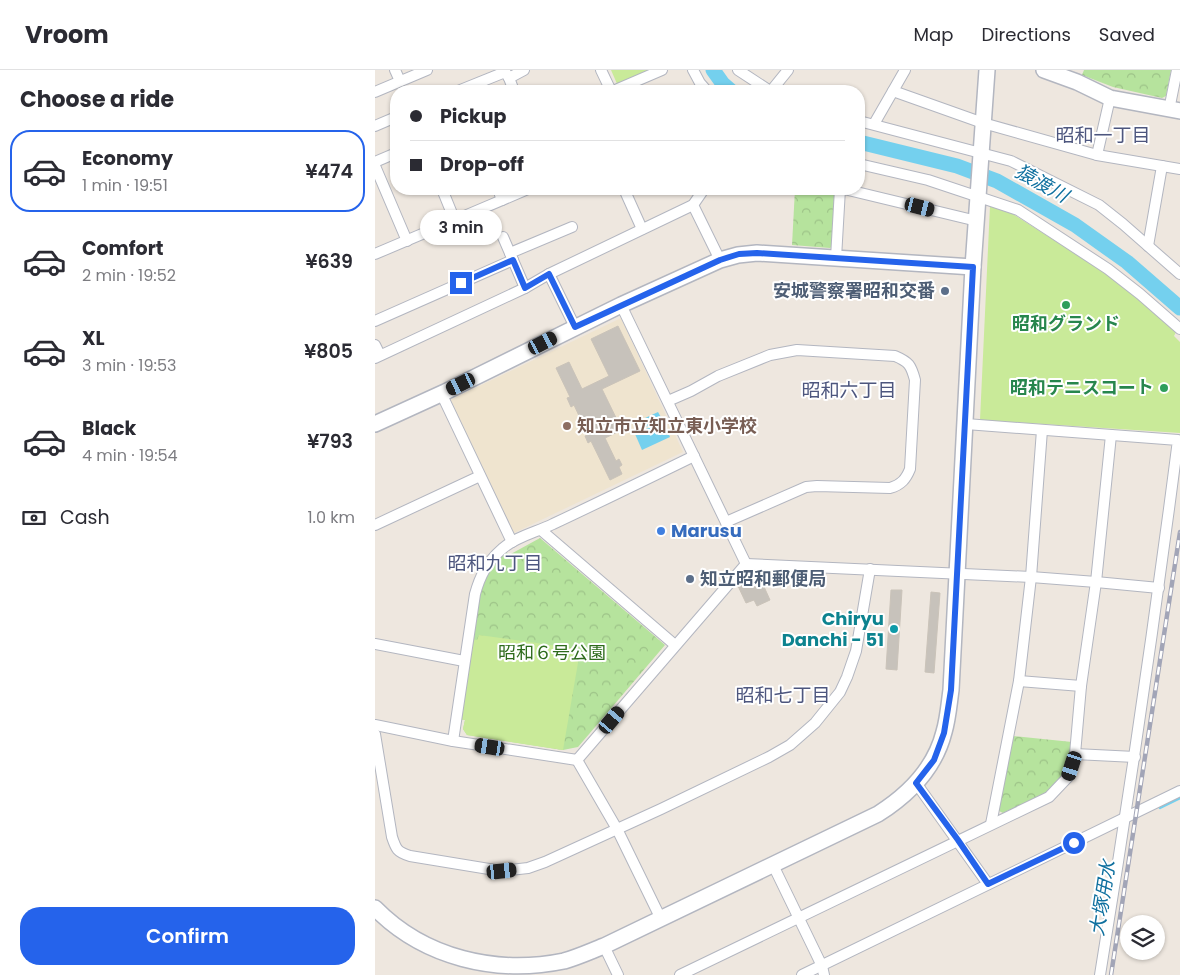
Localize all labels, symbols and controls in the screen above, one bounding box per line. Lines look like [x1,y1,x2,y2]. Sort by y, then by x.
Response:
text: Vroom [25,18,109,51]
text: Map [914,22,953,47]
text: Directions [981,22,1071,47]
text: Saved [1099,22,1155,47]
text: Choose a ride [20,84,174,115]
text: Pickup [440,103,506,130]
district label: 昭和一丁目 [1055,122,1151,149]
text: Economy [82,145,173,172]
icon: car [22,149,67,194]
text: Drop-off [440,151,524,178]
text: ¥474 [305,158,353,185]
water label: 猿渡川 [1010,158,1075,210]
text: 1 min · 19:51 [82,174,168,197]
car [903,196,936,218]
callout: 3 min [420,210,502,246]
text: 3 min [438,216,484,239]
text: Comfort [82,235,164,262]
icon: car [22,239,67,284]
text: ¥639 [305,248,353,275]
text: 2 min · 19:52 [82,264,176,287]
route end [450,272,472,294]
place label: 安城警察署昭和交番 [773,278,935,303]
marker: 安城警察署昭和交番 [939,285,951,297]
marker: 昭和グランド [1060,299,1072,311]
place label: 昭和グランド [1012,311,1120,336]
text: XL [82,325,105,352]
icon: car [22,329,67,374]
car [526,330,559,356]
text: ¥805 [304,338,353,365]
text: 3 min · 19:53 [82,354,176,377]
car [444,371,477,397]
place label: 昭和テニスコート [1010,375,1154,400]
district label: 昭和六丁目 [801,377,897,404]
marker: 昭和テニスコート [1158,382,1170,394]
place label: 知立市立知立東小学校 [577,413,757,438]
text: Black [82,415,136,442]
icon: car [22,419,67,464]
marker: 知立市立知立東小学校 [561,420,573,432]
text: ¥793 [307,428,353,455]
text: 4 min · 19:54 [82,444,178,467]
icon: cash [20,504,48,532]
text: Cash [60,504,110,531]
text: 1.0 km [307,506,355,529]
place label: Marusu [671,518,742,543]
marker: Marusu [655,525,667,537]
district label: 昭和九丁目 [447,550,543,577]
place label: 知立昭和郵便局 [700,566,826,591]
marker: 知立昭和郵便局 [684,573,696,585]
place label: Chiryu Danchi - 51 [782,606,884,652]
marker: Chiryu Danchi - 51 [888,623,900,635]
park label: 昭和６号公園 [498,640,606,665]
district label: 昭和七丁目 [735,682,831,709]
car [596,704,627,736]
car [474,737,505,757]
car [1060,749,1083,783]
route start [1063,832,1085,854]
water label: 大塚用水 [1083,856,1122,938]
car [486,862,517,880]
button: Confirm [20,907,355,965]
map controls [1120,915,1165,960]
button: layers [1120,915,1165,960]

